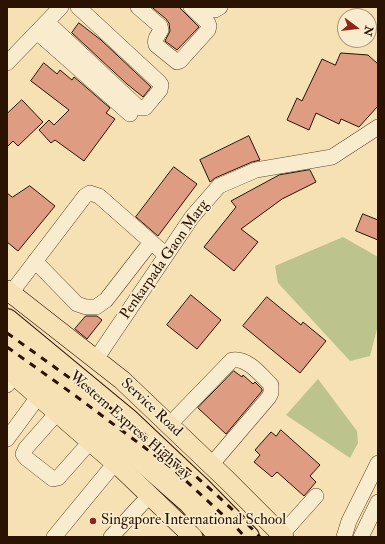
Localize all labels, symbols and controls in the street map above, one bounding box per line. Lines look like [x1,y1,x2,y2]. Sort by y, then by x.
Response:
north arrow [337,8,377,48]
text: N [361,25,376,37]
street label: Penkarpada Gaon Marg [117,197,213,323]
street label: Western Express Highway [65,368,195,484]
street label: Service Road [116,375,186,441]
place label: Singapore International School [101,512,286,530]
marker: Singapore International School [88,516,98,526]

